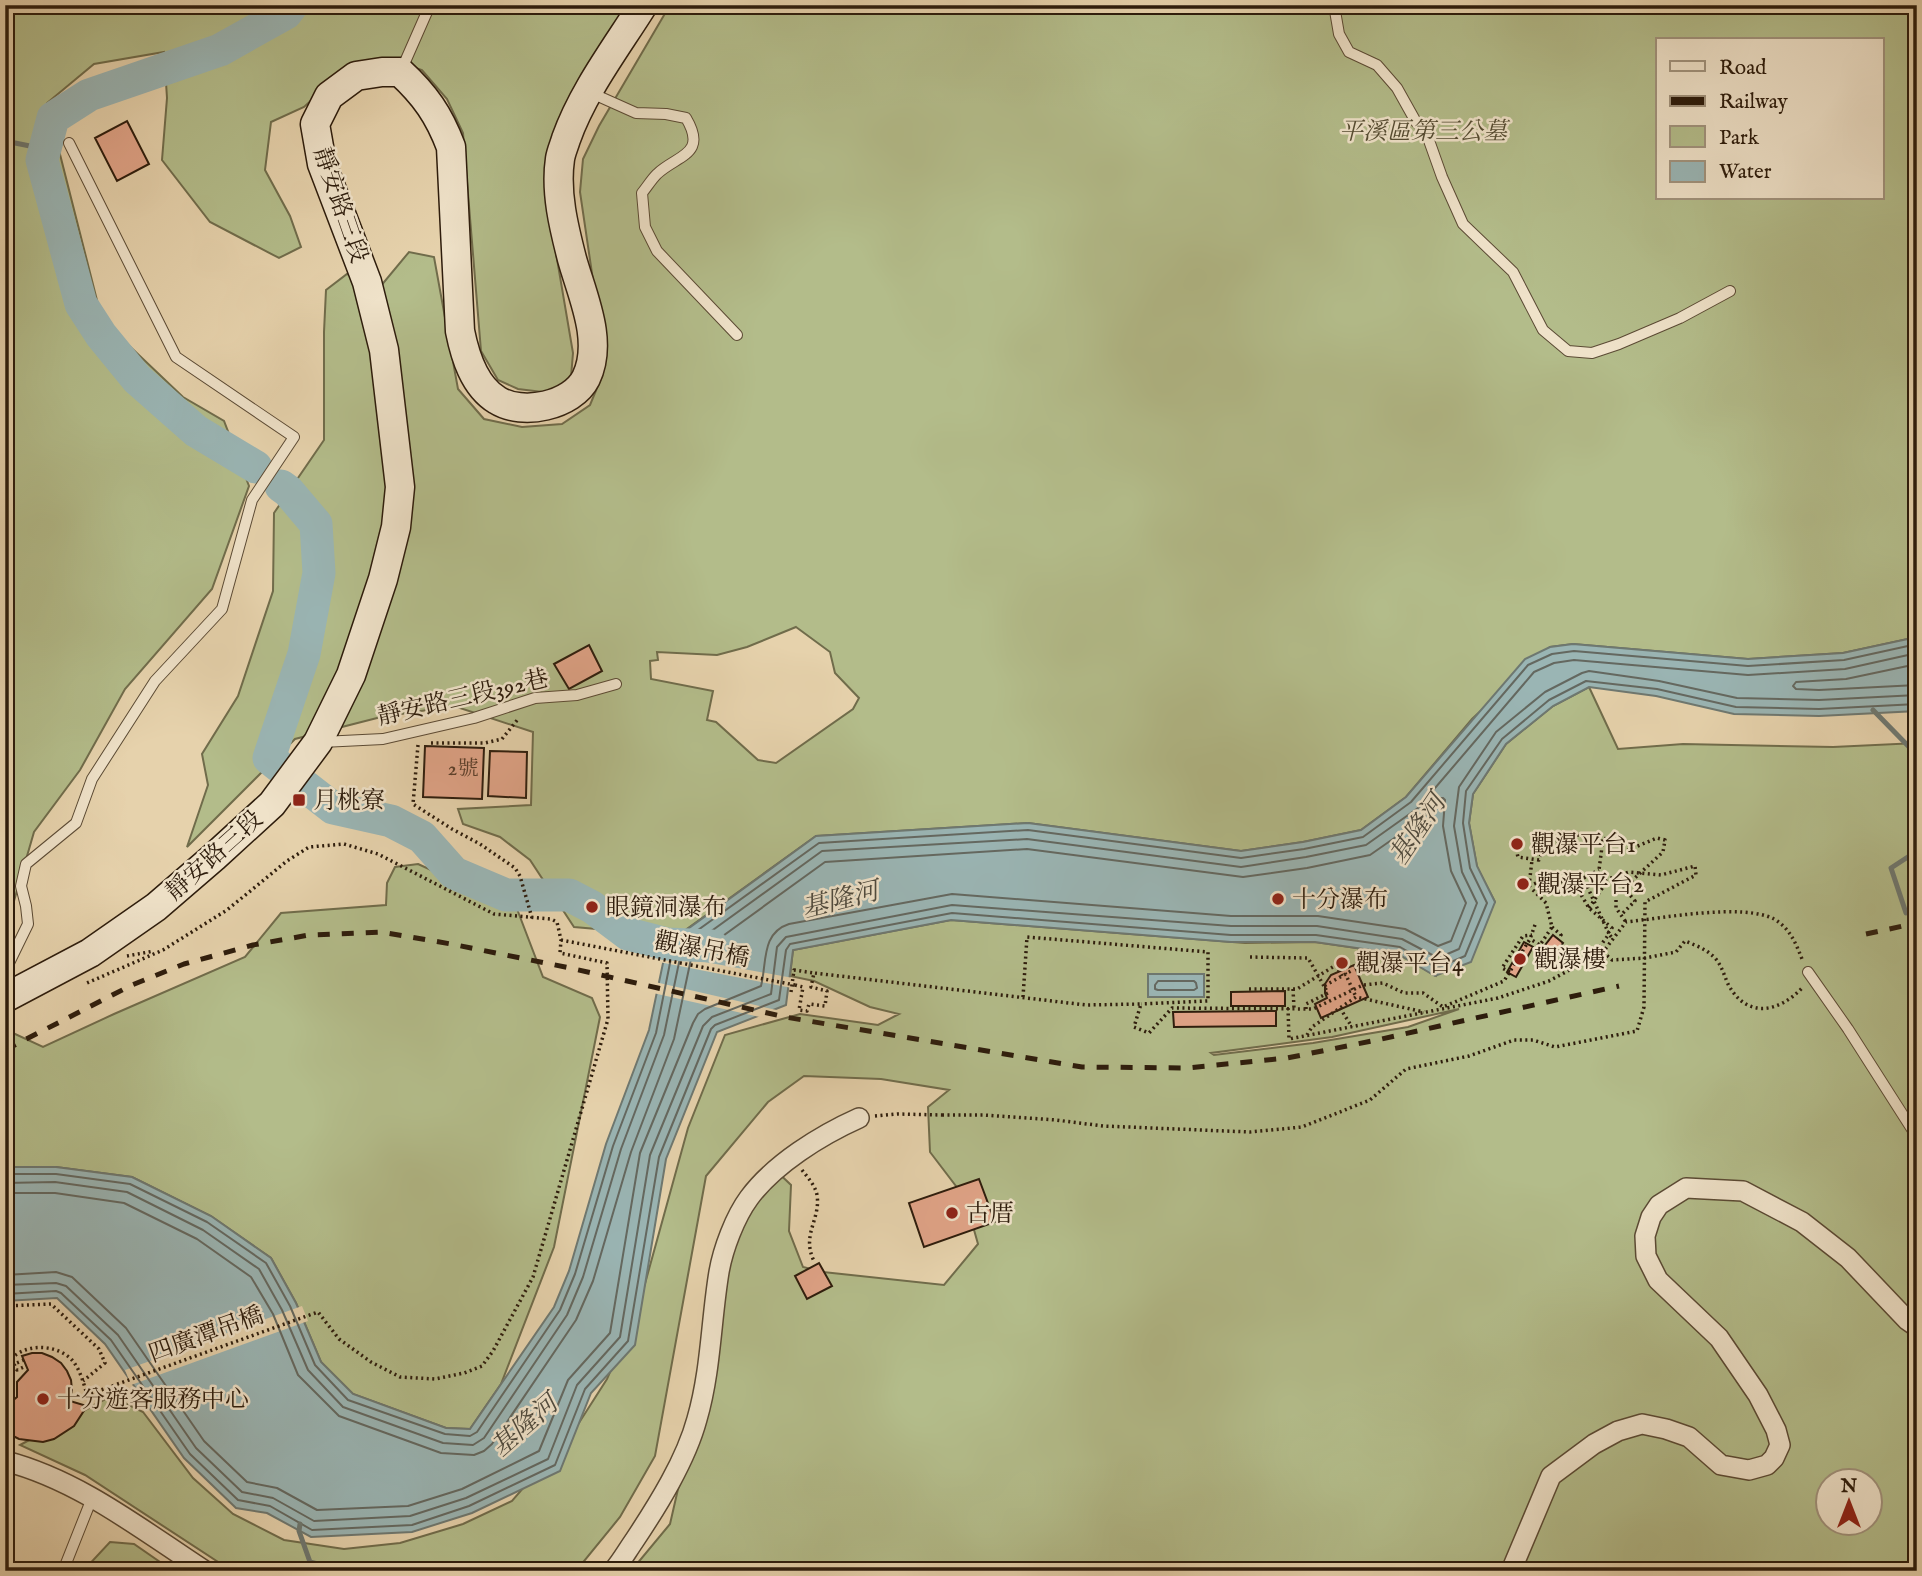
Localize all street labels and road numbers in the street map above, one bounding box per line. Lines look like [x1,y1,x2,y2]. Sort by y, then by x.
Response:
street label: 靜安路三段 [305,144,374,267]
street label: 靜安路三段392巷 [375,664,552,733]
street label: 靜安路三段 [160,804,270,908]
street label: 觀瀑吊橋 [652,926,752,975]
street label: 四廣潭吊橋 [145,1300,268,1370]

